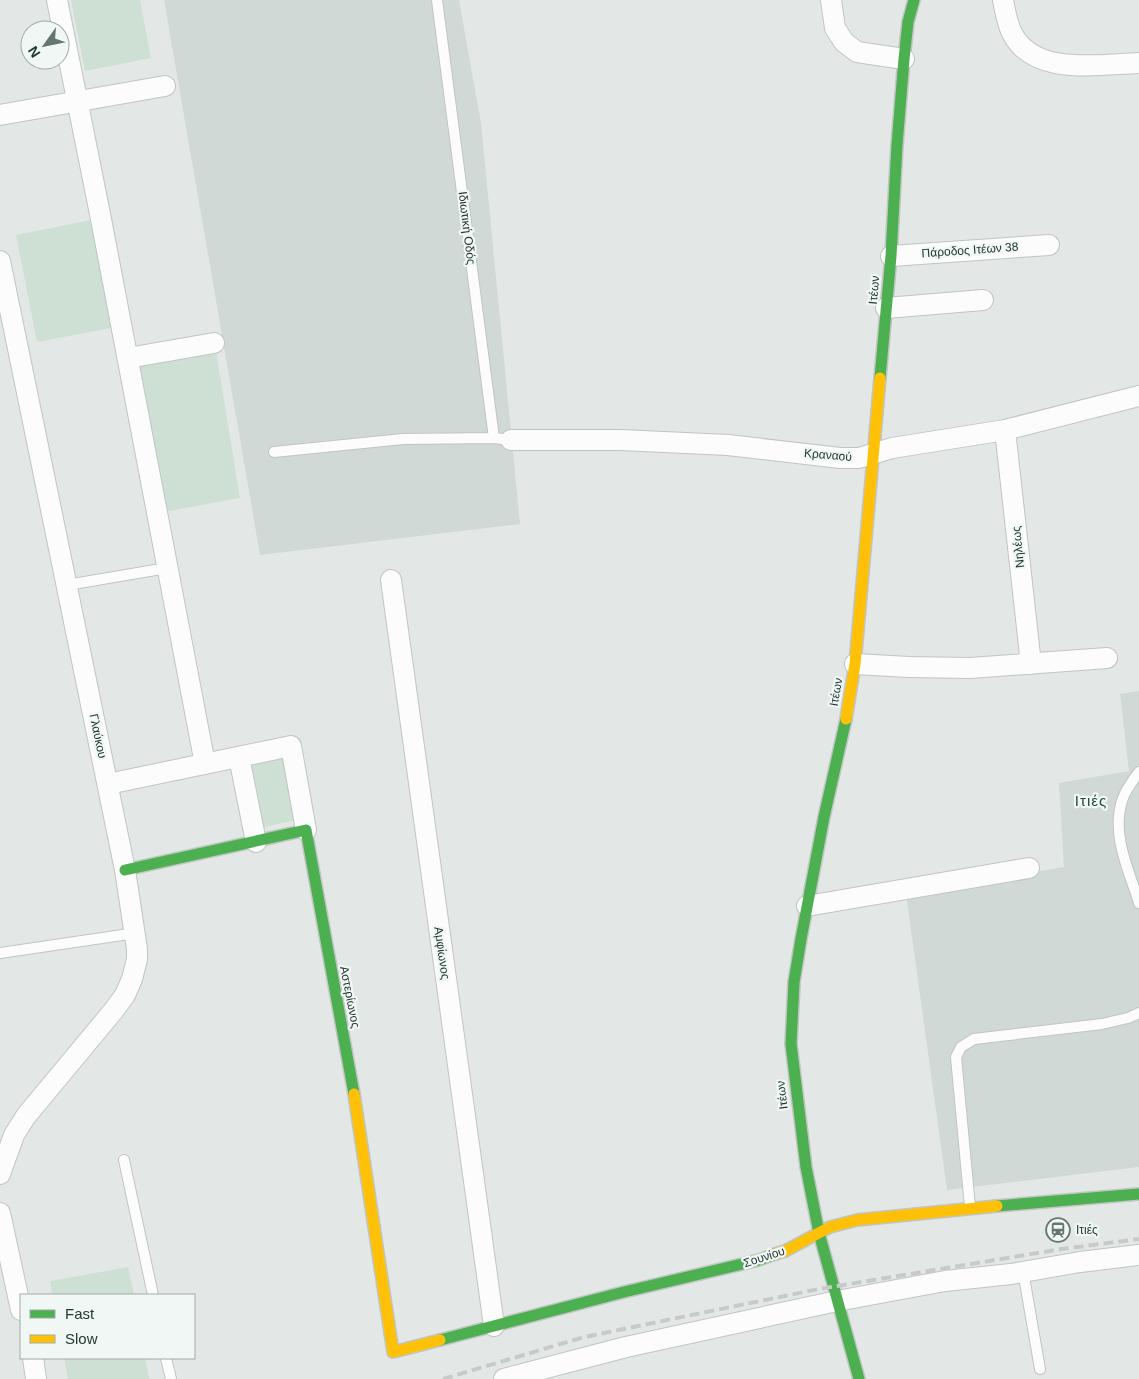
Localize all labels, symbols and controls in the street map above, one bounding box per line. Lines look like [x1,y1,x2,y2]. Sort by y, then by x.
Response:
north arrow [20,20,70,70]
text: N [25,43,44,61]
street label: Ιδιωτική Οδός [456,191,478,266]
street label: Πάροδος Ιτέων 38 [921,240,1019,260]
street label: Ιτέων [866,275,882,305]
street label: Κραναού [804,446,852,464]
street label: Νηλέως [1009,525,1027,569]
street label: Ιτέων [827,677,845,707]
street label: Γλαύκου [86,713,110,759]
district label: Ιτιές [1075,792,1107,809]
street label: Αμφίωνος [431,926,453,981]
street label: Αστερίωνος [337,965,363,1029]
street label: Ιτέων [773,1080,791,1110]
station icon: Ιτιές [1045,1217,1071,1243]
place label: Ιτιές [1076,1223,1098,1237]
street label: Σουνίου [742,1244,786,1270]
legend [20,1294,195,1359]
text: Fast [65,1305,95,1322]
text: Slow [65,1330,98,1347]

